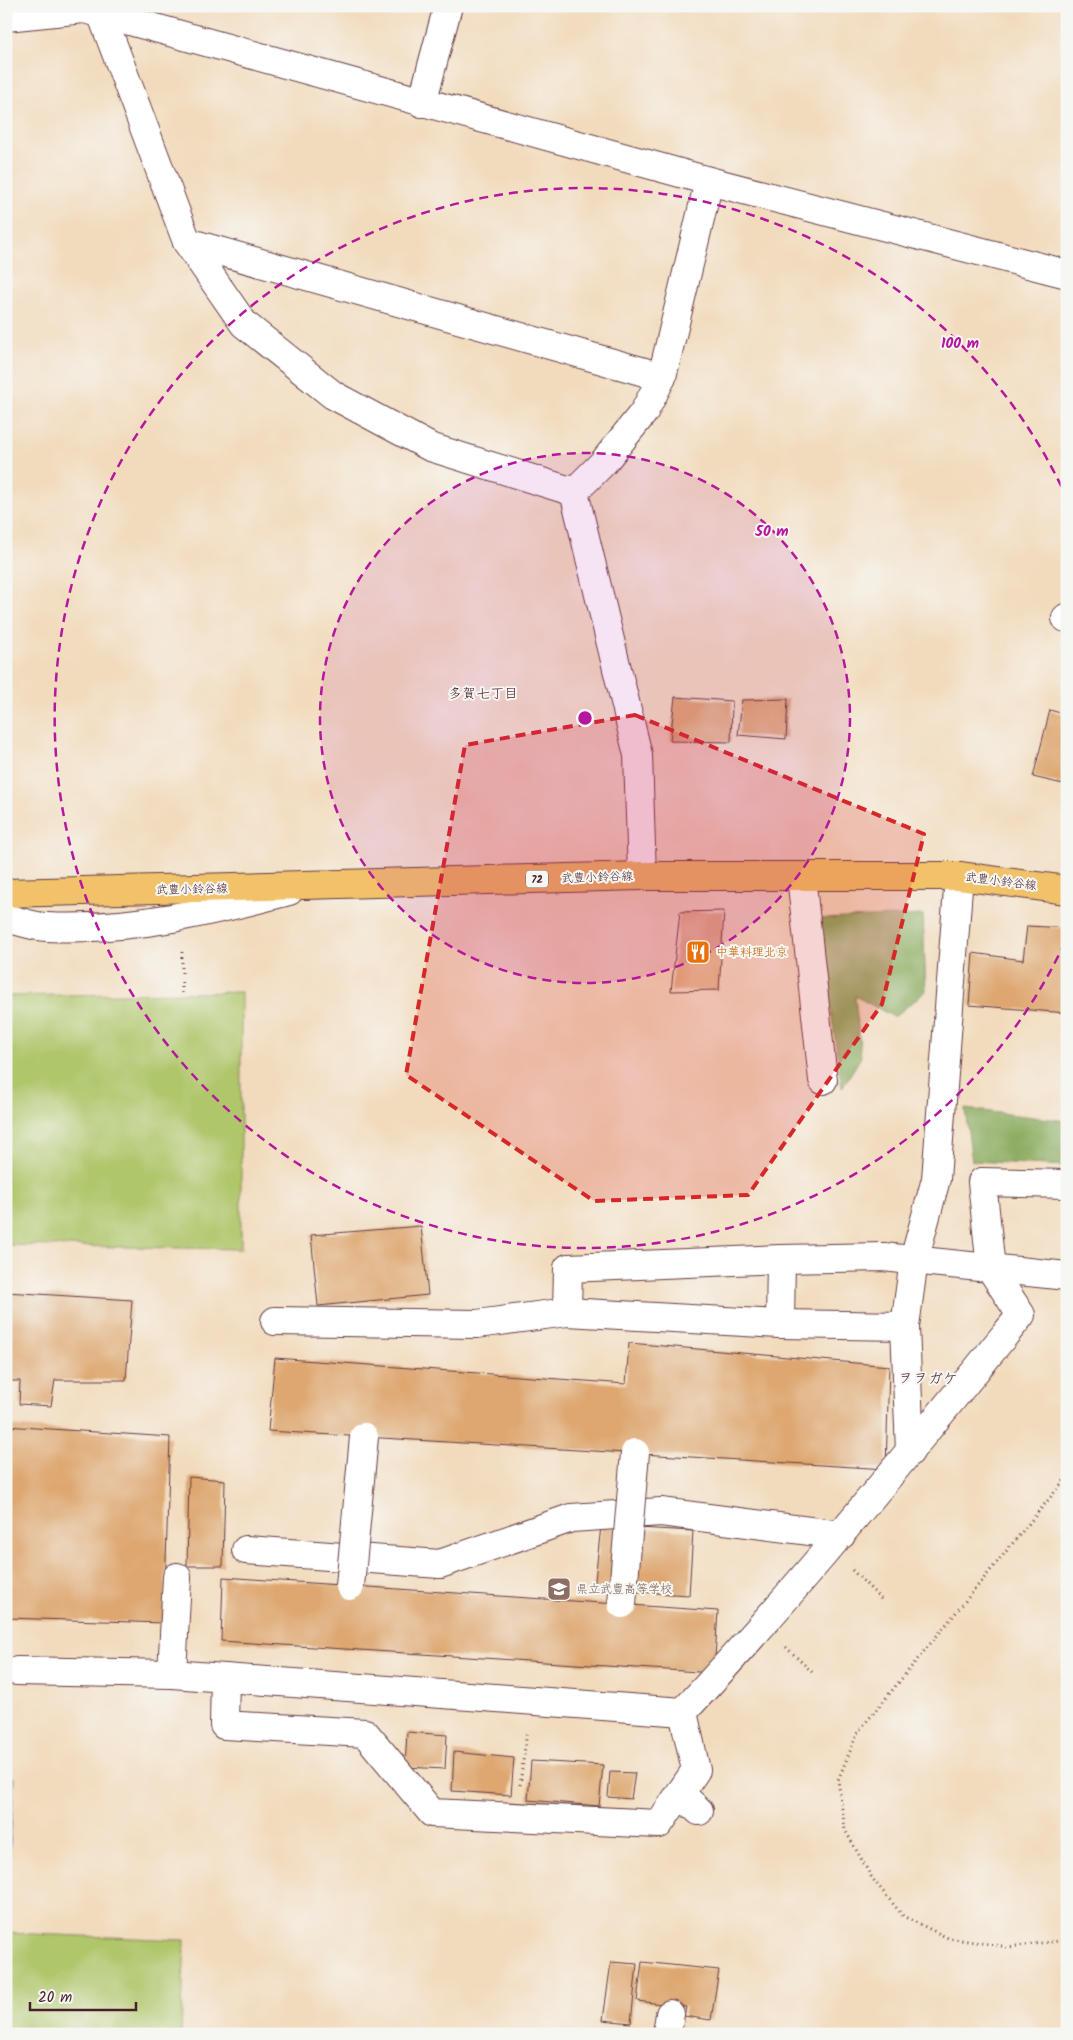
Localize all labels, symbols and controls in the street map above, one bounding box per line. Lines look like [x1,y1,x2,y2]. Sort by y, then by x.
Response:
text: 100 m [941,332,979,356]
text: 50 m [754,520,789,544]
district label: 多賀七丁目 [448,683,518,705]
centre of rings [576,709,594,727]
street label: 武豊小鈴谷線 [561,867,633,888]
street label: 武豊小鈴谷線 [964,868,1038,895]
road number: 72 [526,871,548,888]
street label: 武豊小鈴谷線 [156,879,228,900]
restaurant icon: 中華料理北京 [685,939,711,965]
place label: 中華料理北京 [716,943,788,962]
district label: ヲヲガケ [898,1367,958,1391]
school or university icon: 県立武豊高等学校 [546,1576,572,1602]
place label: 県立武豊高等学校 [576,1580,672,1599]
scale bar [30,1980,136,2012]
text: 20 m [38,1986,72,2010]

